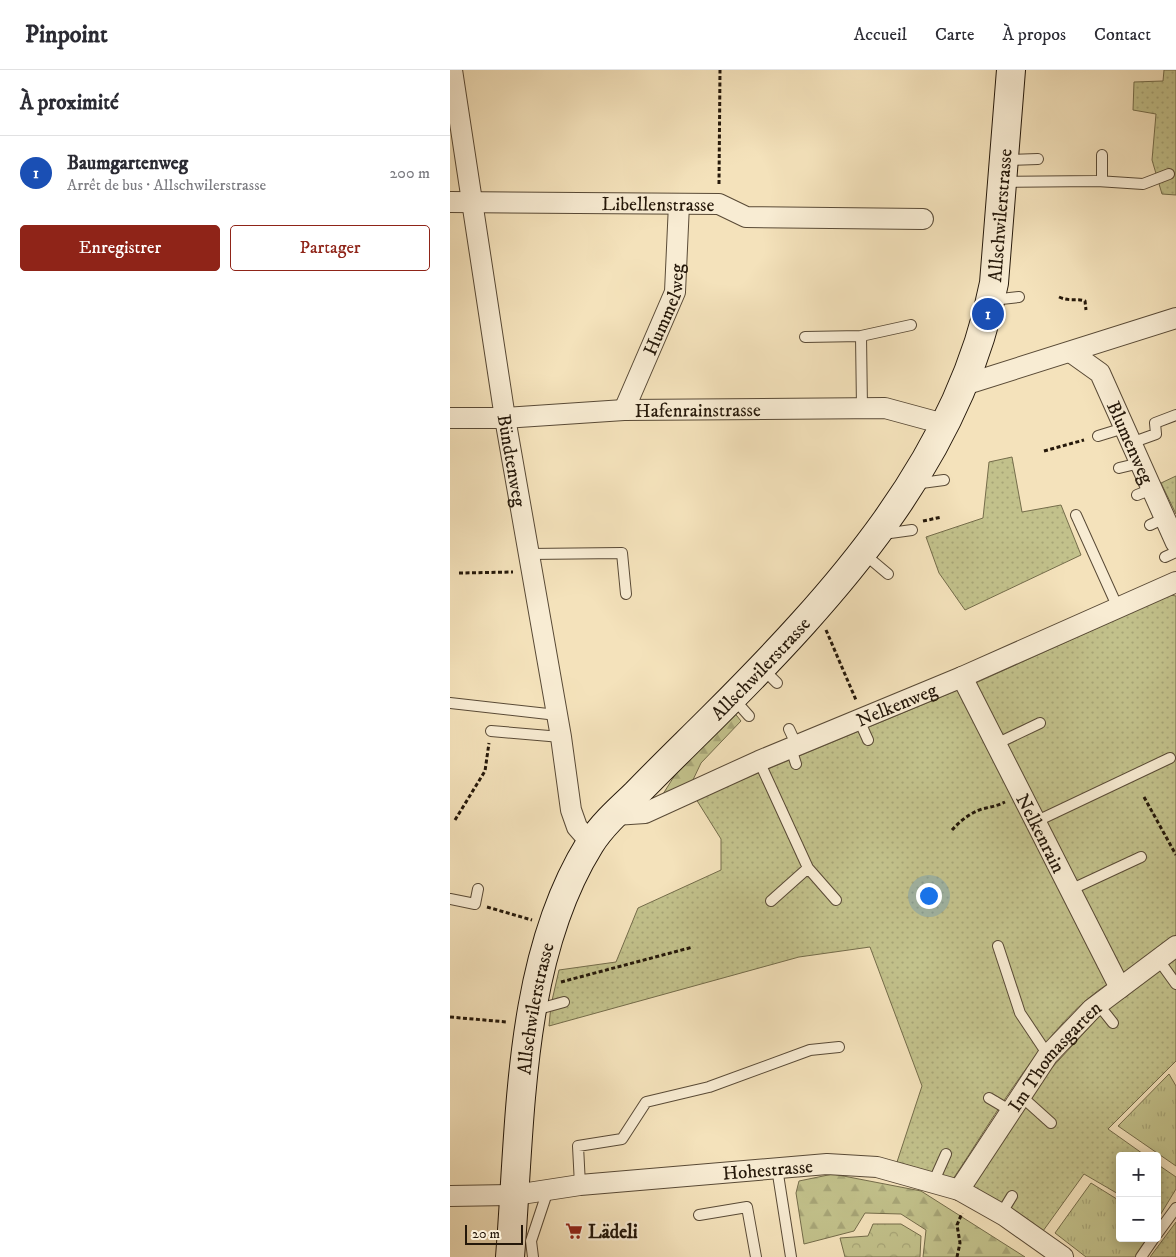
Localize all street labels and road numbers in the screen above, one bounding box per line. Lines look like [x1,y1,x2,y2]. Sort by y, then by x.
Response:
street label: Allschwilerstrasse [984,148,1018,283]
street label: Libellenstrasse [602,193,715,217]
street label: Hummelweg [639,262,689,359]
street label: Blumenweg [1101,398,1158,488]
street label: Hafenrainstrasse [635,399,761,423]
street label: Bündtenweg [492,412,531,509]
street label: Allschwilerstrasse [707,613,816,725]
street label: Nelkenweg [853,678,941,732]
street label: Nelkenrain [1010,790,1070,877]
street label: Allschwilerstrasse [513,940,560,1076]
street label: Im Thomasgarten [1004,996,1106,1117]
street label: Hohestrasse [721,1155,814,1186]

